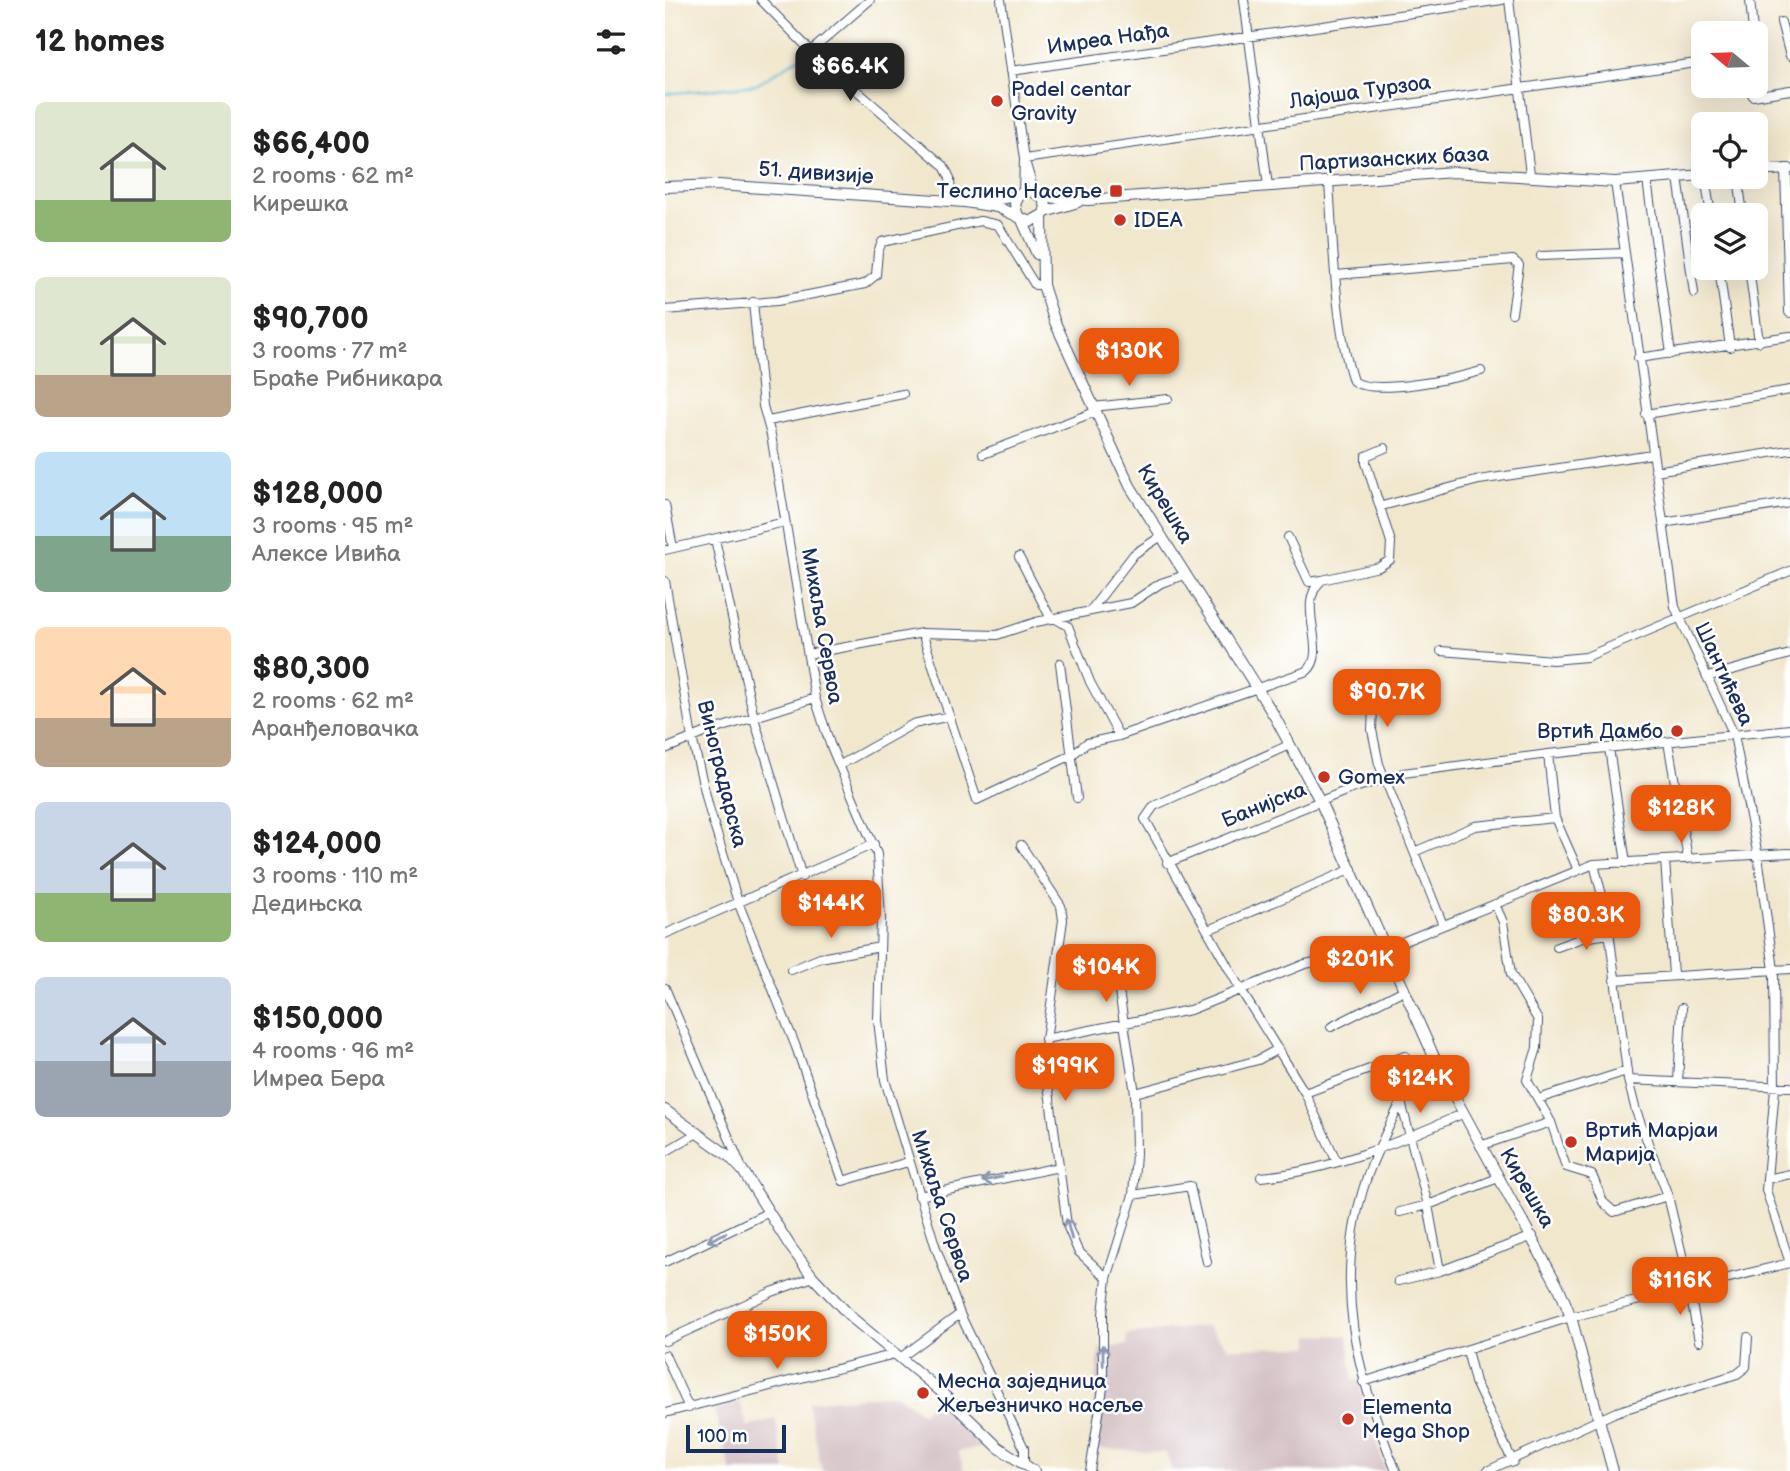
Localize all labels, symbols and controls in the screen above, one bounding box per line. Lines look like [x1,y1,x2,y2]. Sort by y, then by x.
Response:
street label: Имреа Нађа [1045,18,1171,60]
north arrow [1691,21,1767,98]
map controls [1691,21,1768,280]
icon: filters [592,23,630,61]
text: 12 homes [35,24,165,60]
pin: $66.4K [793,43,907,103]
text: $66.4K [811,52,889,80]
street label: Лајоша Турзоа [1287,70,1433,114]
place label: Padel centar Gravity [1011,77,1131,126]
marker: Padel centar Gravity [989,93,1005,109]
button: locate [1691,112,1768,189]
text: $66,400 [252,126,370,162]
icon: home [91,130,175,214]
street label: Партизанских база [1298,142,1490,176]
street label: 51. дивизије [758,157,875,190]
text: 2 rooms · 62 m² [252,162,414,190]
place label: Теслино Насеље [937,179,1102,204]
marker: Теслино Насеље [1108,183,1124,199]
text: Кирешка [252,190,349,218]
button: layers [1691,203,1768,280]
place label: IDEA [1134,208,1183,233]
marker: IDEA [1112,212,1128,228]
text: $90,700 [252,301,369,337]
icon: home [91,305,175,389]
pin: $130K [1080,328,1178,388]
text: 3 rooms · 77 m² [252,337,408,365]
text: $130K [1095,337,1163,365]
text: Браће Рибникара [252,365,443,393]
street label: Кирешка [1132,460,1199,549]
text: $128,000 [252,476,383,512]
icon: home [91,480,175,564]
text: 3 rooms · 95 m² [252,512,413,540]
text: Алексе Ивића [252,540,401,568]
street label: Михаља Сервоа [796,546,848,707]
street label: Шантићева [1689,618,1759,730]
text: $80,300 [252,651,370,687]
icon: home [91,655,175,739]
pin: $90.7K [1330,670,1444,729]
text: $90.7K [1349,678,1425,706]
text: 2 rooms · 62 m² [252,687,414,715]
street label: Виноградарска [692,698,753,851]
text: Аранђеловачка [252,715,419,743]
place label: Вртић Дамбо [1537,719,1663,744]
marker: Вртић Дамбо [1669,723,1685,739]
place label: Gomex [1338,765,1405,790]
marker: Gomex [1316,769,1332,785]
street label: Банијска [1218,777,1310,833]
pin: $128K [1632,786,1730,845]
text: $128K [1647,794,1715,822]
text: $124,000 [252,826,382,862]
icon: home [91,830,175,914]
text: 3 rooms · 110 m² [252,862,418,890]
pin: $144K [782,880,880,940]
text: $144K [797,889,865,917]
text: Дедињска [252,890,363,918]
pin: $80.3K [1529,892,1643,952]
text: $80.3K [1547,901,1625,929]
pin: $201K [1311,936,1409,996]
pin: $104K [1057,944,1155,1004]
text: $201K [1326,945,1394,973]
text: $104K [1072,953,1140,981]
text: $150,000 [252,1001,383,1037]
icon: home [91,1005,175,1089]
text: 4 rooms · 96 m² [252,1037,414,1065]
pin: $199K [1016,1044,1114,1103]
text: $199K [1031,1052,1099,1080]
pin: $124K [1371,1056,1469,1115]
text: $124K [1387,1064,1453,1092]
text: Имреа Бера [252,1065,385,1093]
place label: Вртић Марјаи Марија [1585,1118,1718,1167]
street label: Михаља Сервоа [906,1127,979,1286]
marker: Вртић Марјаи Марија [1563,1134,1579,1150]
street label: Кирешка [1494,1144,1560,1233]
one-way arrow [981,1172,1004,1186]
one-way arrow [1062,1218,1075,1241]
one-way arrow [707,1231,728,1244]
pin: $116K [1631,1258,1729,1317]
text: $116K [1648,1266,1712,1294]
pin: $150K [728,1312,826,1371]
text: $150K [743,1320,811,1348]
one-way arrow [1096,1344,1110,1367]
place label: Месна заједница Жељезничко насеље [937,1369,1144,1418]
marker: Месна заједница Жељезничко насеље [915,1385,931,1401]
place label: Elementa Mega Shop [1362,1395,1470,1444]
marker: Elementa Mega Shop [1340,1411,1356,1427]
scale bar [686,1422,786,1454]
text: 100 m [697,1425,748,1448]

